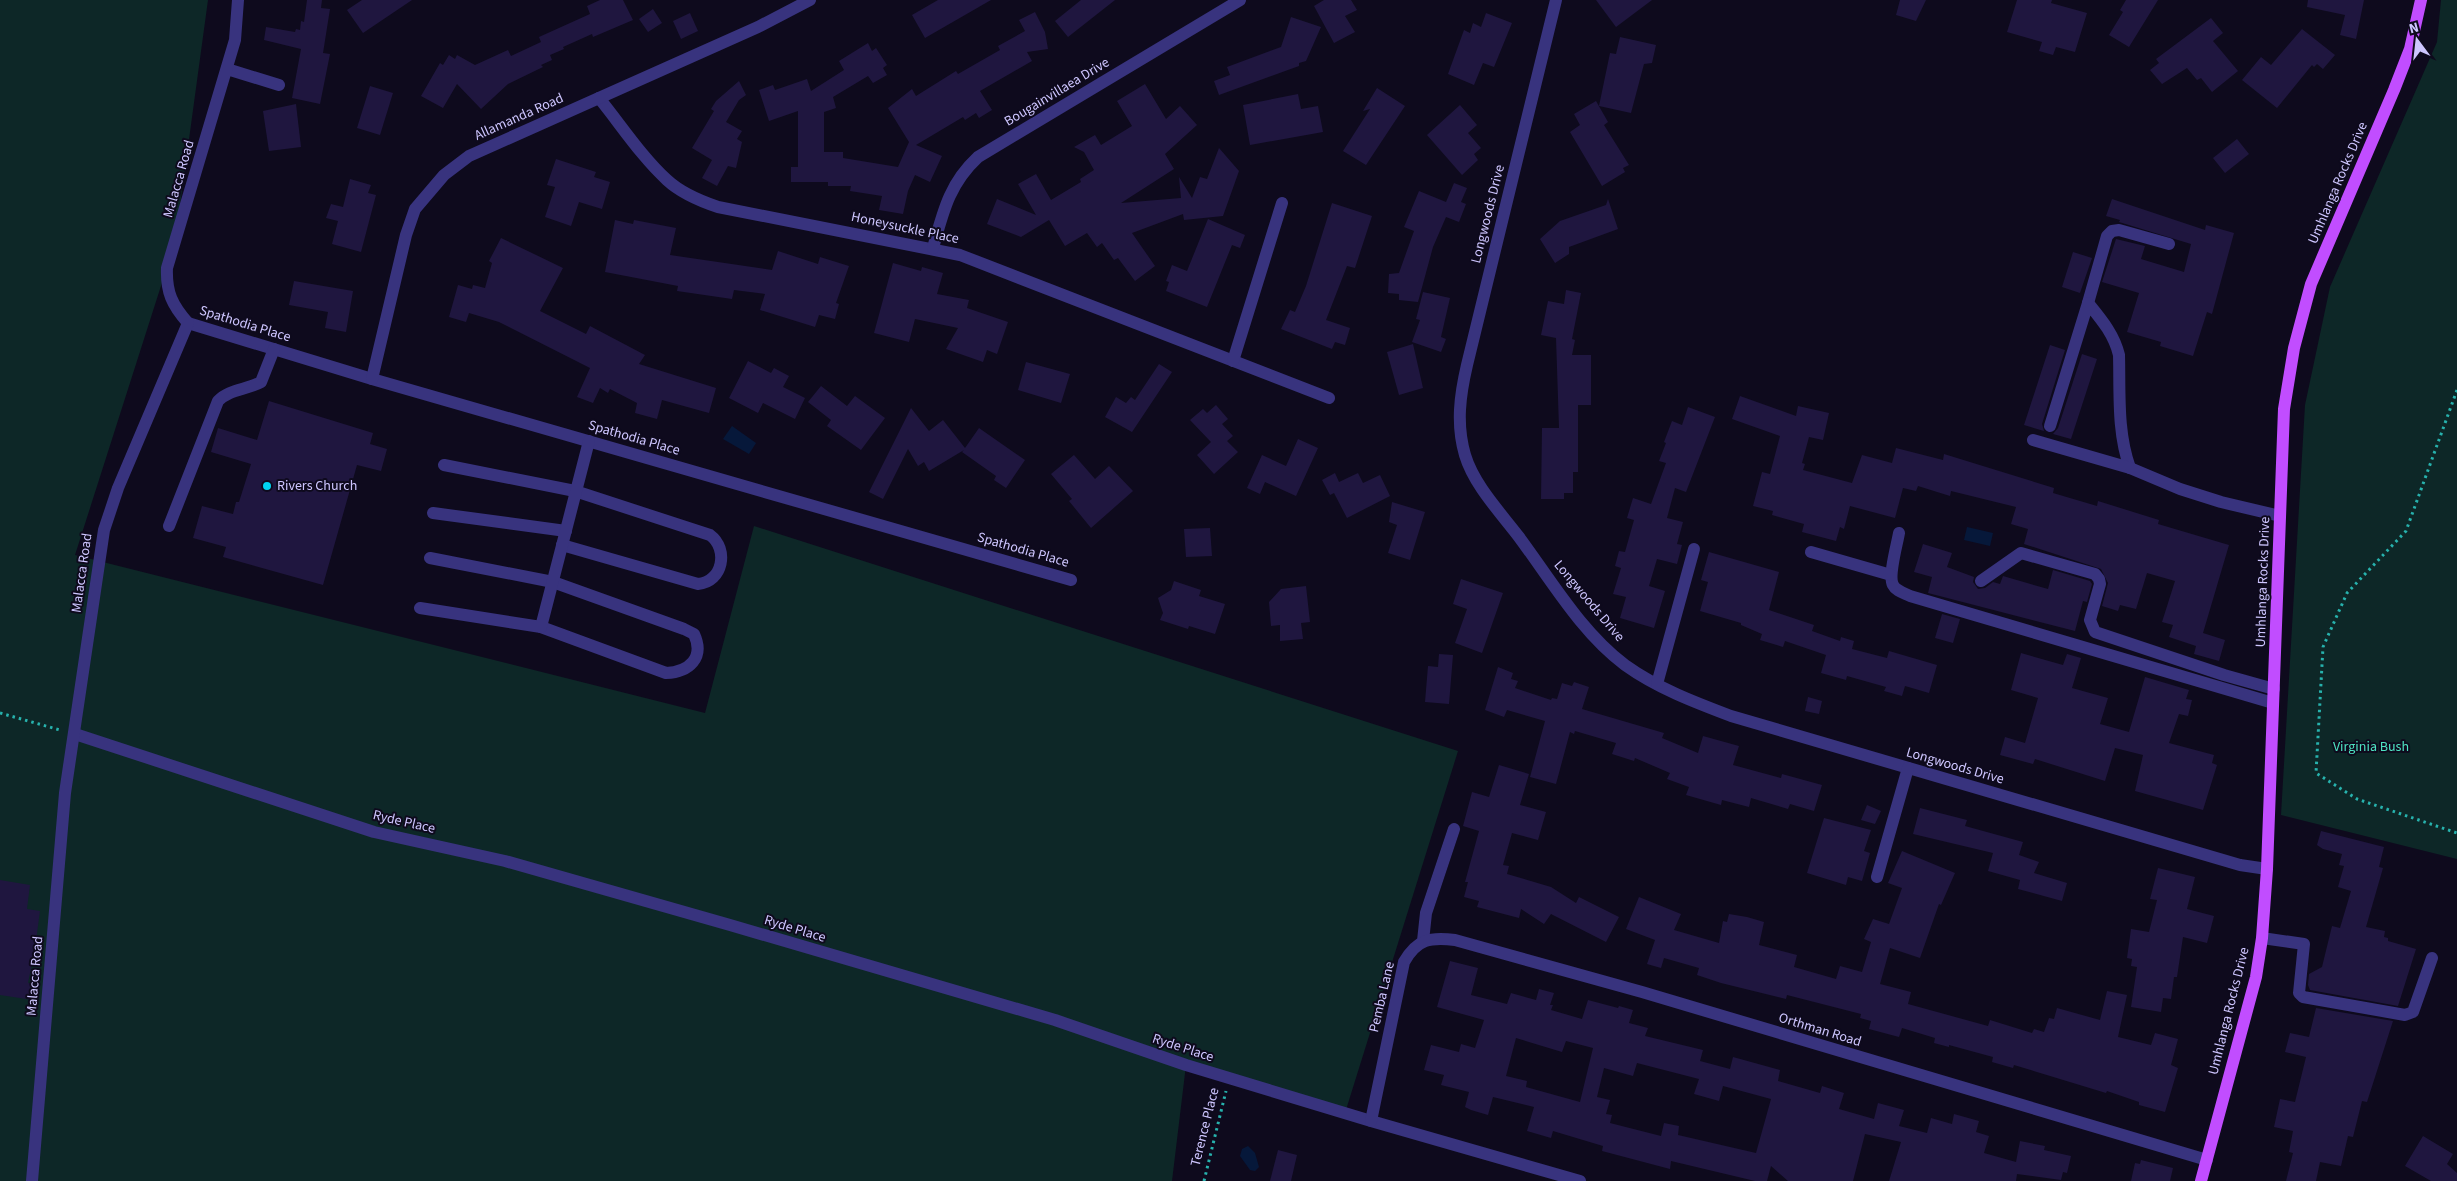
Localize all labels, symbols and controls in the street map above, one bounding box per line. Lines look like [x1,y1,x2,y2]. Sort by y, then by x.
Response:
north arrow [2392,15,2442,65]
text: N [2407,18,2421,39]
street label: Bougainvillaea Drive [1001,53,1113,131]
street label: Allamanda Road [471,88,567,146]
street label: Umhlanga Rocks Drive [2303,119,2373,247]
street label: Malacca Road [158,138,200,220]
street label: Longwoods Drive [1466,163,1510,265]
street label: Honeysuckle Place [849,207,961,249]
street label: Spathodia Place [197,301,293,347]
street label: Spathodia Place [586,415,682,461]
place label: Rivers Church [277,476,357,496]
marker: Rivers Church [261,480,273,492]
street label: Umhlanga Rocks Drive [2251,516,2275,648]
street label: Spathodia Place [975,527,1071,573]
street label: Malacca Road [67,532,97,614]
street label: Longwoods Drive [1549,556,1629,646]
park label: Virginia Bush [2333,737,2409,757]
street label: Longwoods Drive [1904,742,2006,790]
street label: Ryde Place [371,805,437,839]
street label: Ryde Place [762,910,828,948]
street label: Malacca Road [22,935,48,1017]
street label: Umhlanga Rocks Drive [2203,945,2255,1077]
street label: Pemba Lane [1364,960,1400,1034]
street label: Orthman Road [1776,1008,1864,1052]
street label: Ryde Place [1150,1029,1216,1067]
street label: Terence Place [1186,1086,1224,1168]

